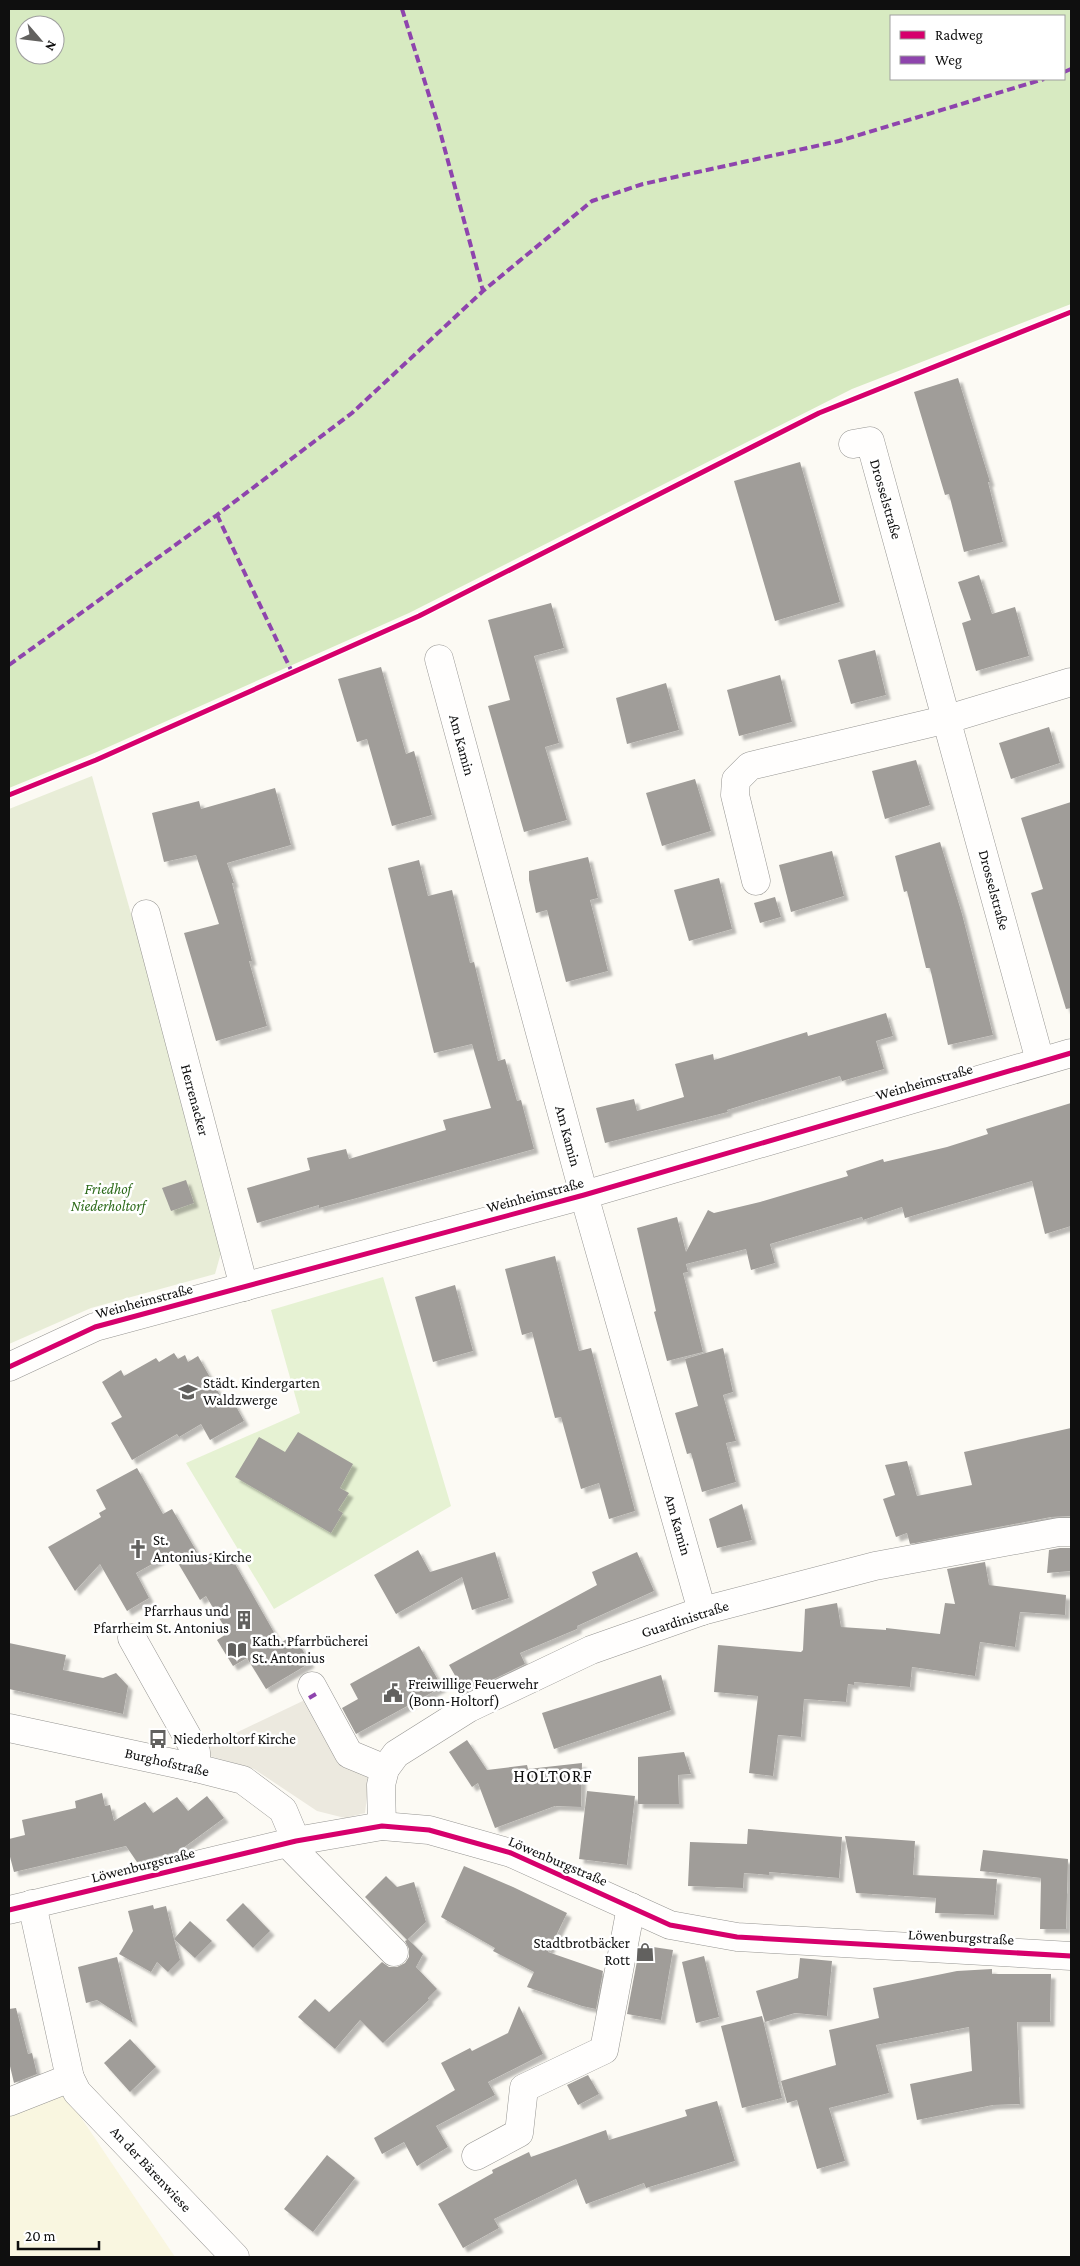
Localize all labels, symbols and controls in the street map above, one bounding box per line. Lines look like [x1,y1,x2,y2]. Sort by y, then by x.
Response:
north arrow [15,15,65,65]
legend [890,15,1065,80]
text: Radweg [935,27,983,44]
text: N [42,38,61,54]
text: Weg [935,52,962,69]
street label: Drosselstraße [867,457,905,541]
street label: Am Kamin [446,713,478,777]
street label: Drosselstraße [976,848,1013,932]
street label: Weinheimstraße [874,1060,975,1103]
street label: Herrenacker [178,1062,212,1138]
street label: Am Kamin [552,1104,584,1168]
street label: Weinheimstraße [485,1174,586,1216]
park label: Friedhof Niederholtorf [71,1181,147,1215]
street label: Weinheimstraße [94,1280,195,1322]
place label: Städt. Kindergarten Waldzwerge [203,1375,320,1409]
school or university icon: Städt. Kindergarten Waldzwerge [177,1381,199,1403]
street label: Am Kamin [662,1493,694,1557]
place label: St. Antonius-Kirche [153,1532,252,1565]
church icon: St. Antonius-Kirche [127,1538,149,1560]
street label: Guardinistraße [639,1597,731,1641]
place label: Pfarrhaus und Pfarrheim St. Antonius [93,1603,229,1636]
building icon: Pfarrhaus und Pfarrheim St. Antonius [233,1609,255,1631]
place label: Kath. Pfarrbücherei St. Antonius [252,1633,368,1666]
library icon: Kath. Pfarrbücherei St. Antonius [226,1639,248,1661]
place label: Freiwillige Feuerwehr (Bonn-Holtorf) [408,1676,539,1710]
public building icon: Freiwillige Feuerwehr (Bonn-Holtorf) [382,1682,404,1704]
bus stop icon: Niederholtorf Kirche [147,1728,169,1750]
place label: Niederholtorf Kirche [173,1731,296,1747]
street label: Burghofstraße [123,1745,211,1781]
district label: HOLTORF [513,1766,593,1786]
street label: Löwenburgstraße [506,1833,610,1890]
street label: Löwenburgstraße [90,1844,197,1887]
street label: Löwenburgstraße [908,1926,1015,1949]
place label: Stadtbrotbäcker Rott [533,1935,631,1968]
shop icon: Stadtbrotbäcker Rott [634,1941,656,1963]
street label: An der Bärenwiese [107,2123,195,2215]
scale bar [18,2218,99,2250]
text: 20 m [25,2228,56,2244]

